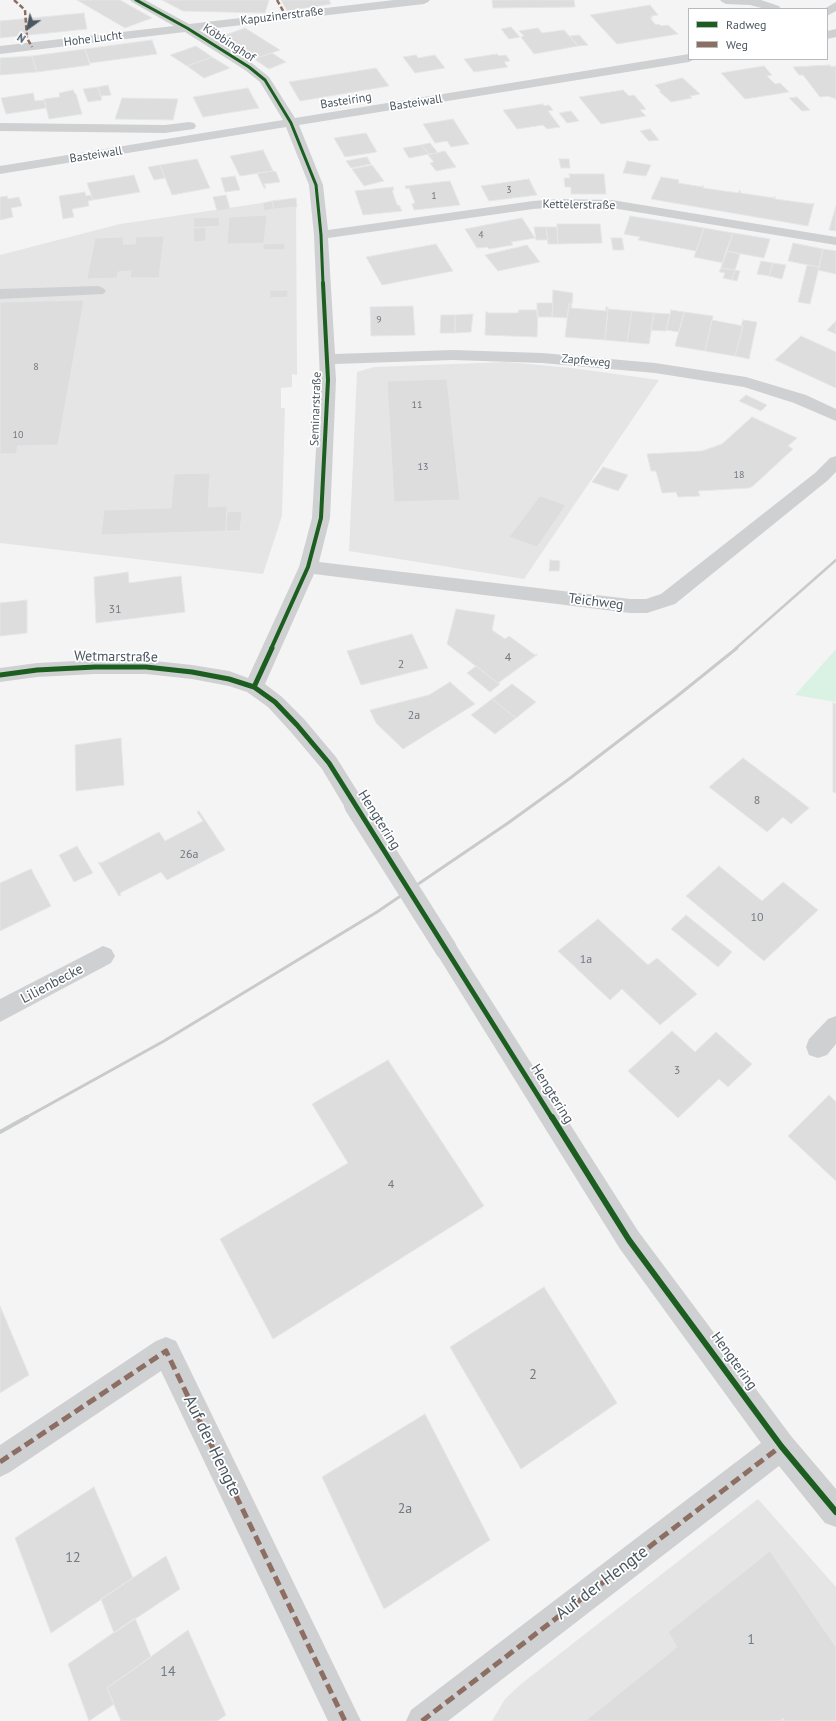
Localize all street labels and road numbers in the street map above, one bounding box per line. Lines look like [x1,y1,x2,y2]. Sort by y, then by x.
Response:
street label: Kapuzinerstraße [240,4,324,28]
street label: Köbbinghof [200,21,258,65]
street label: Hohe Lucht [63,28,123,50]
street label: Basteiring [319,90,373,112]
street label: Basteiwall [389,92,443,114]
street label: Basteiwall [69,144,123,166]
street label: Kettelerstraße [542,197,616,213]
street label: Zapfeweg [561,352,611,370]
street label: Seminarstraße [308,372,324,446]
street label: Teichweg [567,590,625,614]
street label: Wetmarstraße [74,648,158,666]
street label: Hengtering [354,787,404,853]
street label: Lilienbecke [18,961,86,1007]
street label: Hengtering [527,1061,577,1127]
street label: Hengtering [707,1329,761,1393]
street label: Auf der Hengte [179,1392,245,1500]
street label: Auf der Hengte [552,1542,652,1624]

